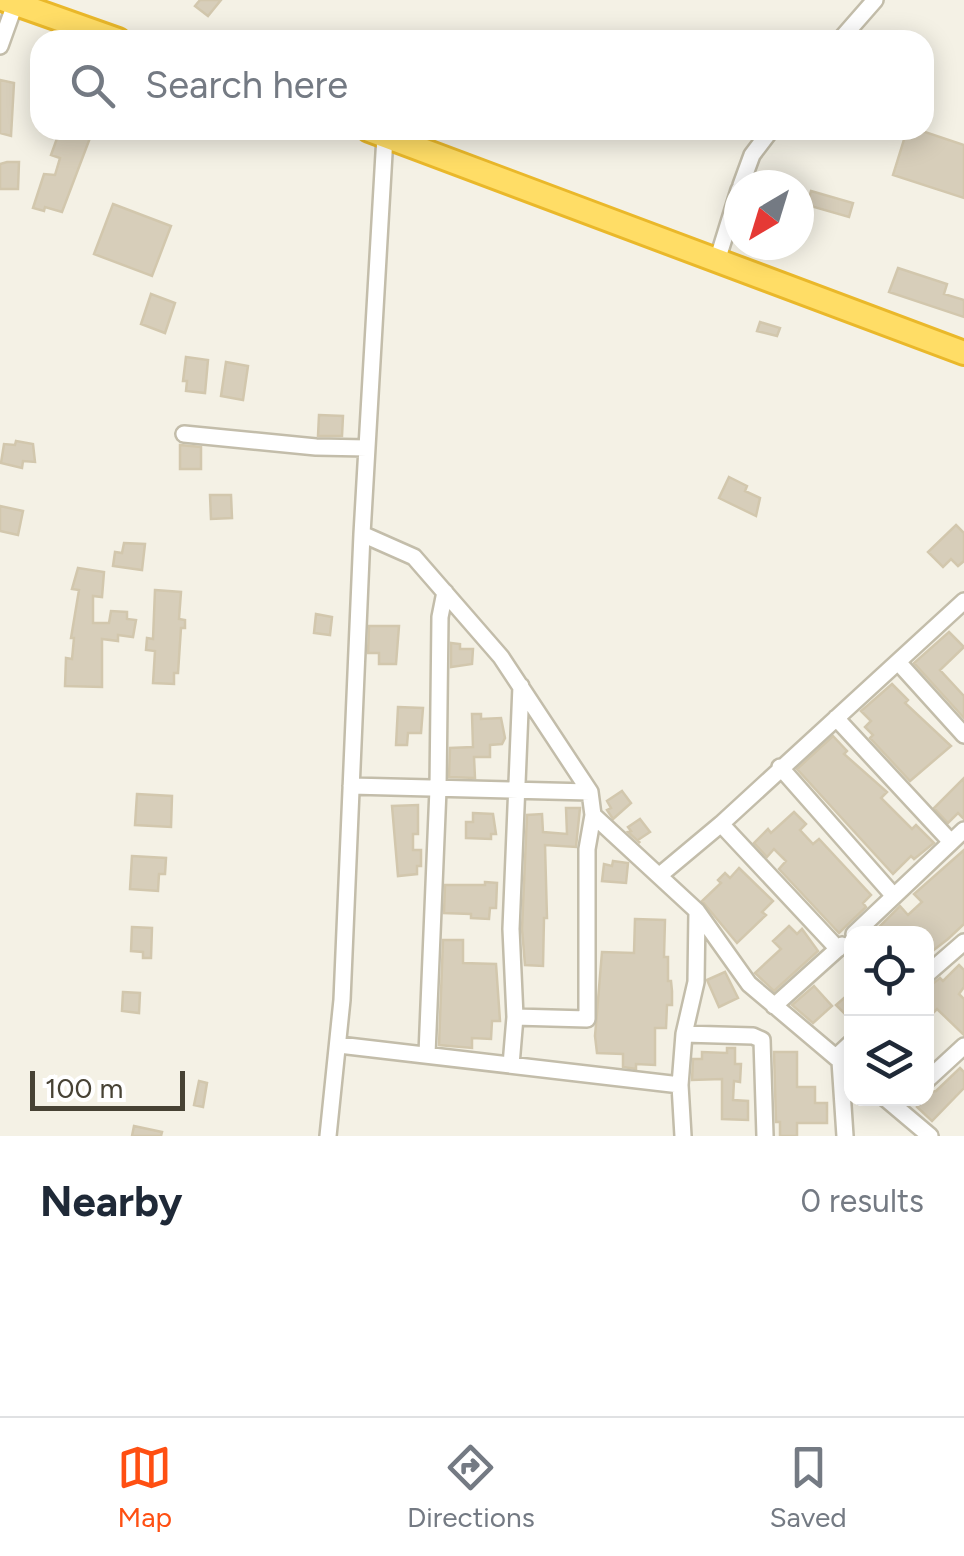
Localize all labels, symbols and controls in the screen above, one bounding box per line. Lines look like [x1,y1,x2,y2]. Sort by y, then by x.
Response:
search box [30,30,934,140]
icon: search [65,58,120,113]
text: Search here [145,62,348,108]
north arrow [724,170,814,260]
map controls [844,926,934,1106]
button: locate [844,926,934,1016]
button: layers [844,1016,934,1106]
scale bar [30,1066,185,1110]
text: 100 m [45,1071,123,1105]
text: Nearby [40,1176,182,1227]
text: 0 results [800,1182,924,1220]
tab: Map [117,1440,172,1534]
tab: Directions [407,1440,535,1534]
tab: Saved [769,1440,847,1534]

